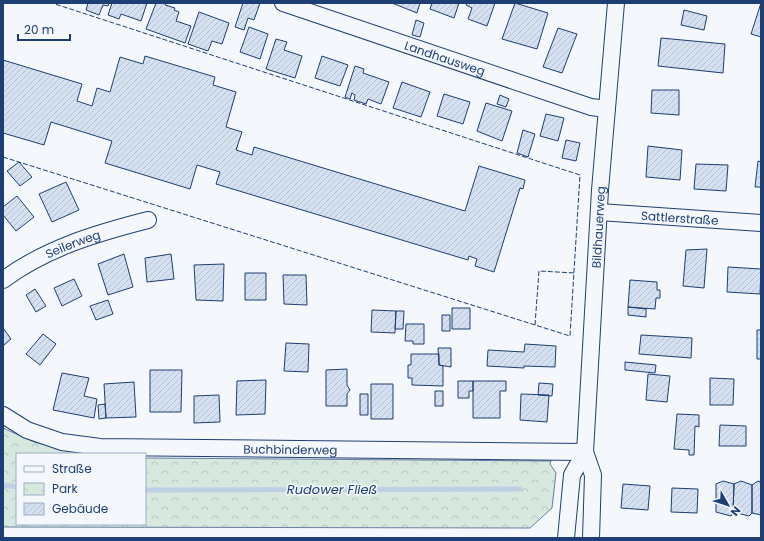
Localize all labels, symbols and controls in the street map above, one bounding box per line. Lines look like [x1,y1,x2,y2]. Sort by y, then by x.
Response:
scale bar [18,16,70,42]
text: 20 m [24,21,54,38]
street label: Landhausweg [402,36,488,79]
street label: Bildhauerweg [587,186,609,269]
street label: Sattlerstraße [640,206,719,229]
street label: Seilerweg [42,225,102,262]
street label: Buchbinderweg [243,440,338,458]
legend [16,453,146,525]
text: Straße [52,460,92,477]
text: Park [52,480,79,497]
water label: Rudower Fließ [287,480,377,499]
north arrow [708,485,748,525]
text: Gebäude [52,500,108,517]
text: N [727,503,745,520]

